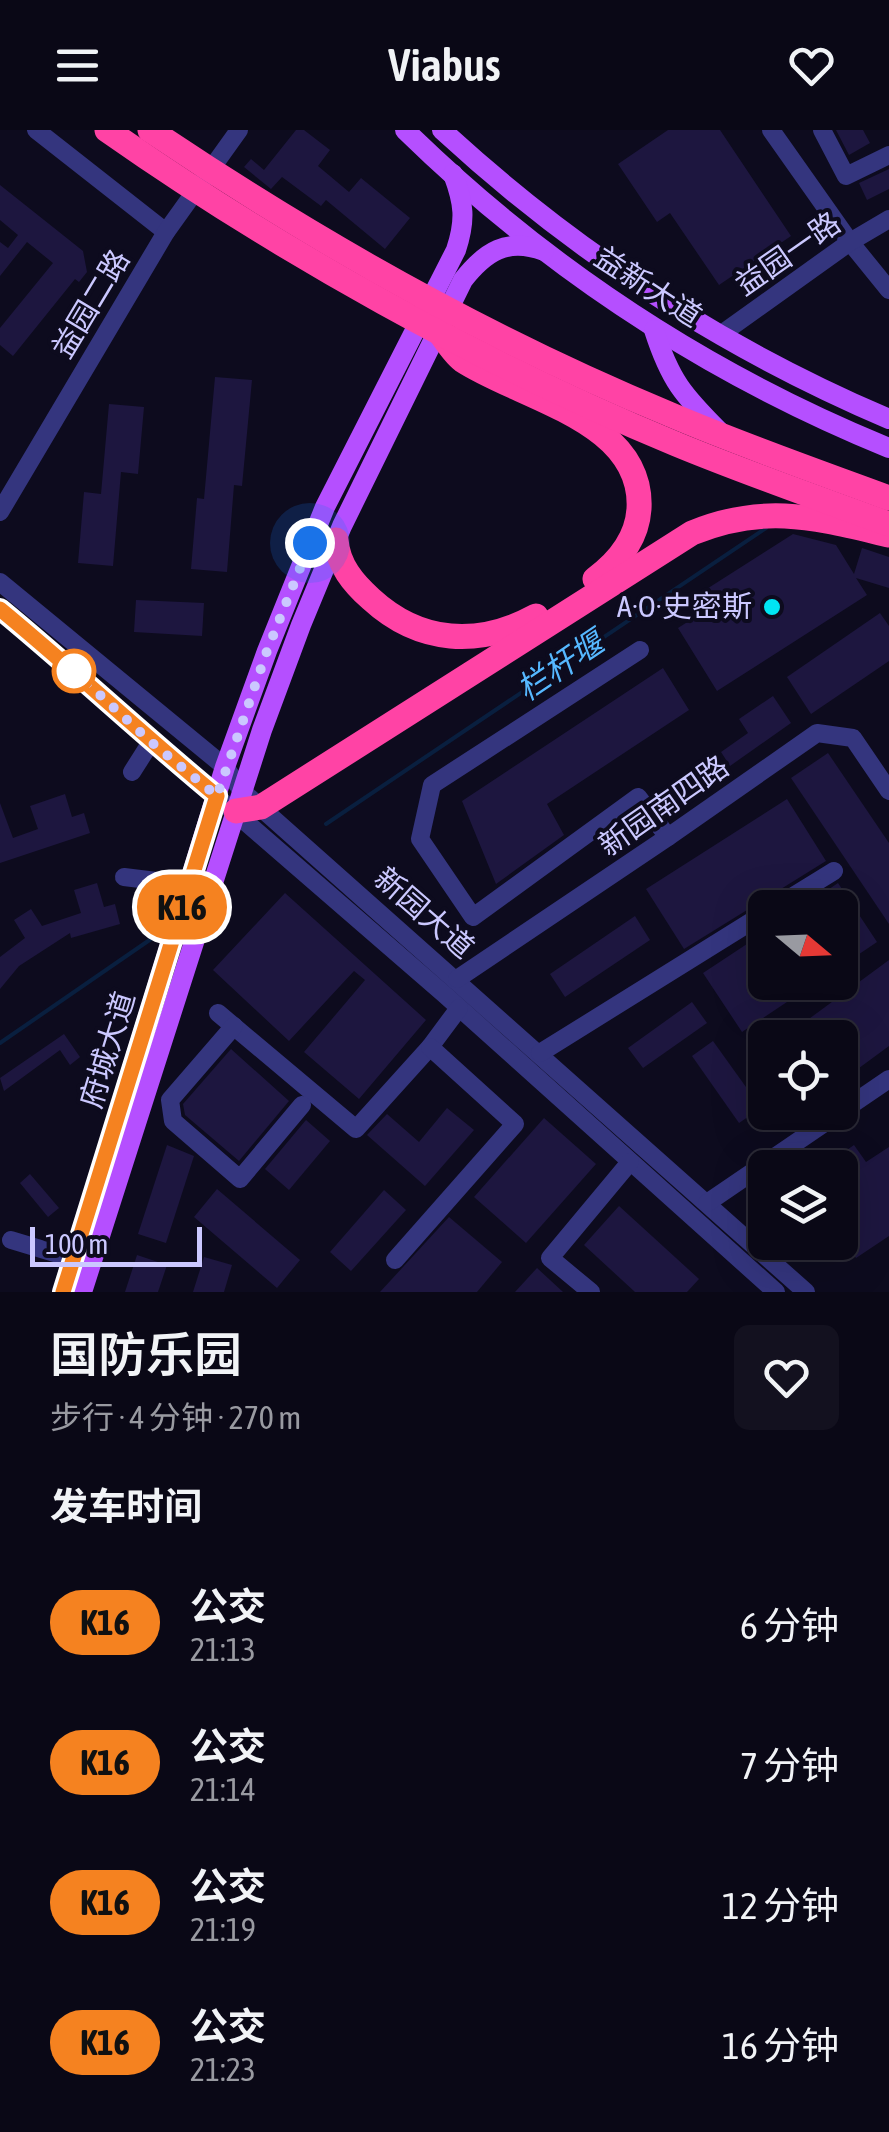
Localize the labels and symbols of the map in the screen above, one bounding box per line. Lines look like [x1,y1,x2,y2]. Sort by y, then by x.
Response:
street label: 益园一路 [729,205,846,302]
street label: 益新大道 [589,239,708,333]
street label: 益园二路 [45,243,136,364]
your location [285,518,335,568]
place label: A·O·史密斯 [617,589,752,623]
marker: A·O·史密斯 [761,596,783,618]
water label: 栏杆堰 [510,621,614,708]
unlabelled marker [53,650,95,692]
street label: 新园南四路 [592,748,735,862]
street label: 新园大道 [368,860,481,964]
line badge: K16 [124,874,240,940]
north arrow [748,890,858,1000]
street label: 府城大道 [73,987,141,1112]
scale bar [30,1222,202,1266]

